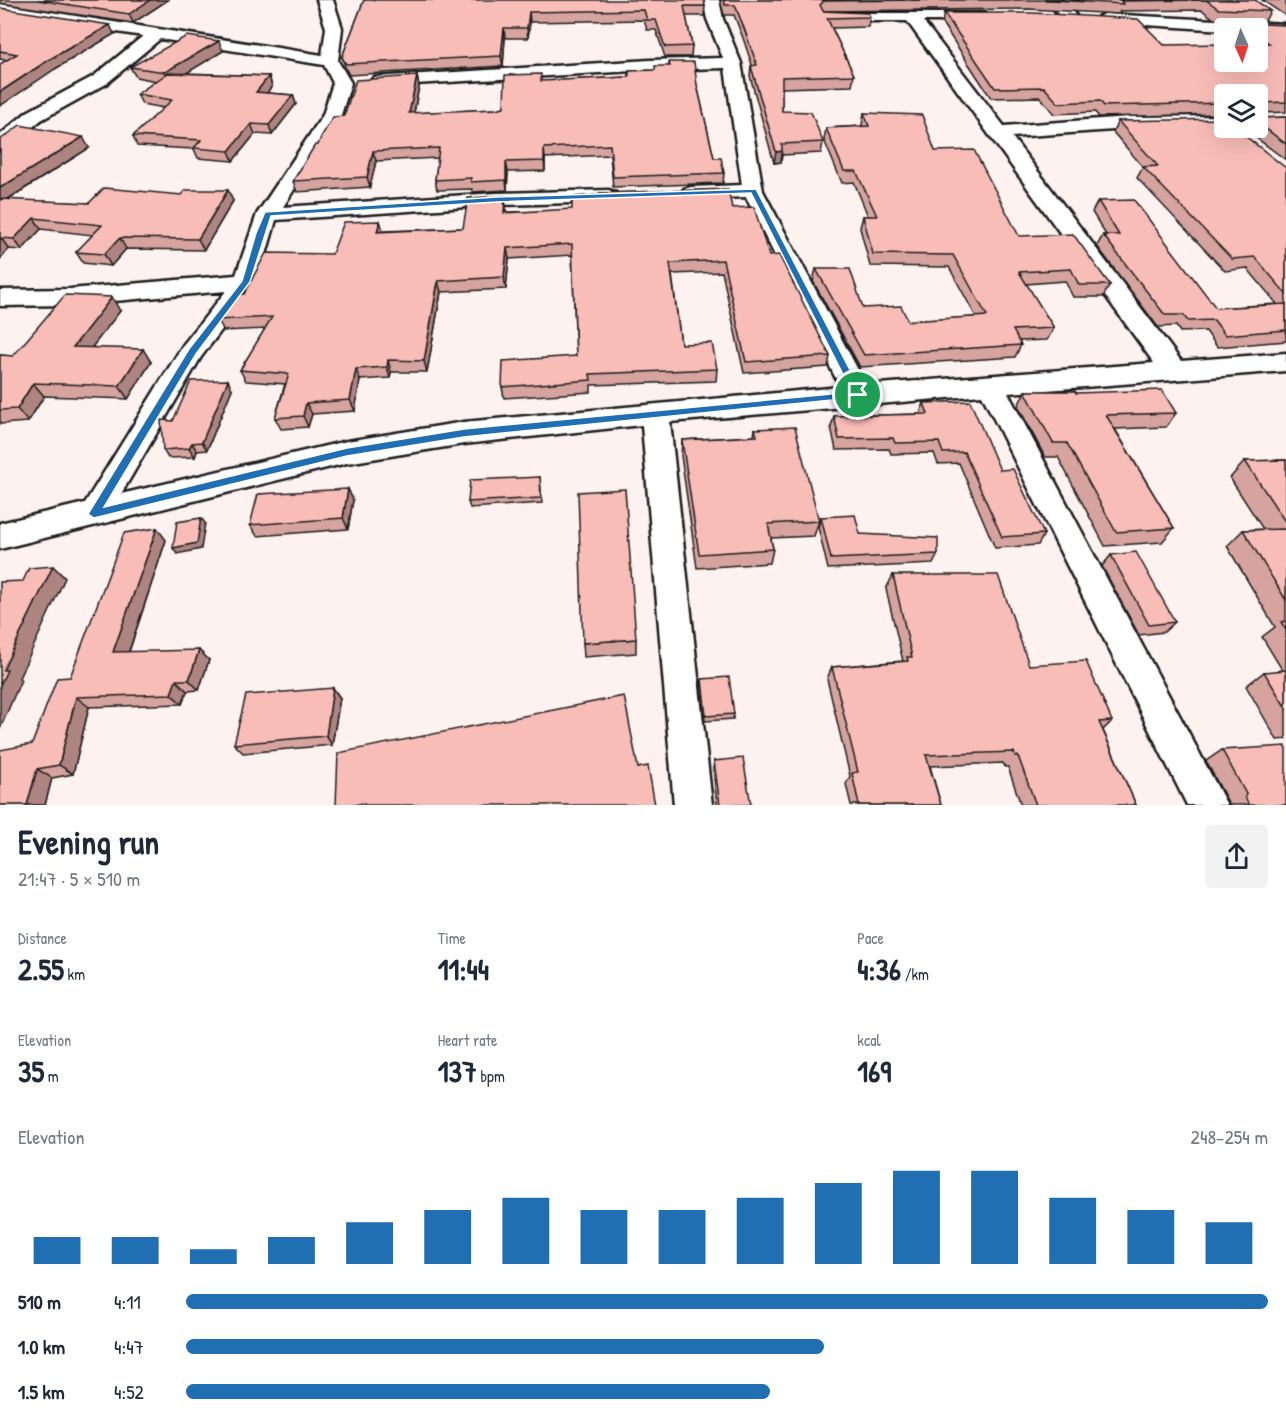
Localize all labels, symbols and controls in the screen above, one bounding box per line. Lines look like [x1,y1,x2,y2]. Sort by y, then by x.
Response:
north arrow [1214,18,1268,72]
map controls [1214,18,1268,138]
button: layers [1214,84,1268,138]
pin [832,369,883,420]
icon: arrive [841,378,874,411]
text: Evening run [18,820,159,864]
button: share [1205,825,1268,888]
text: 21:47 · 5 × 510 m [18,865,140,892]
text: Distance [18,927,67,949]
text: Time [438,927,466,949]
text: Pace [857,927,884,949]
text: 2.55 [18,949,64,989]
text: 11:44 [438,949,489,989]
text: 4:36 [857,949,901,989]
text: km [64,963,85,985]
text: /km [901,963,929,985]
text: Elevation [18,1029,71,1051]
text: Heart rate [438,1029,497,1051]
text: kcal [857,1029,881,1051]
text: 35 [18,1051,44,1091]
text: 137 [438,1051,477,1091]
text: 169 [857,1051,891,1091]
text: m [44,1065,59,1087]
text: bpm [477,1065,505,1087]
text: Elevation [18,1123,84,1150]
text: 248–254 m [1191,1123,1268,1150]
text: 510 m [18,1288,61,1315]
text: 4:11 [114,1288,141,1315]
text: 1.0 km [18,1333,65,1360]
text: 4:47 [114,1333,144,1360]
text: 1.5 km [18,1378,65,1405]
text: 4:52 [114,1378,144,1405]

